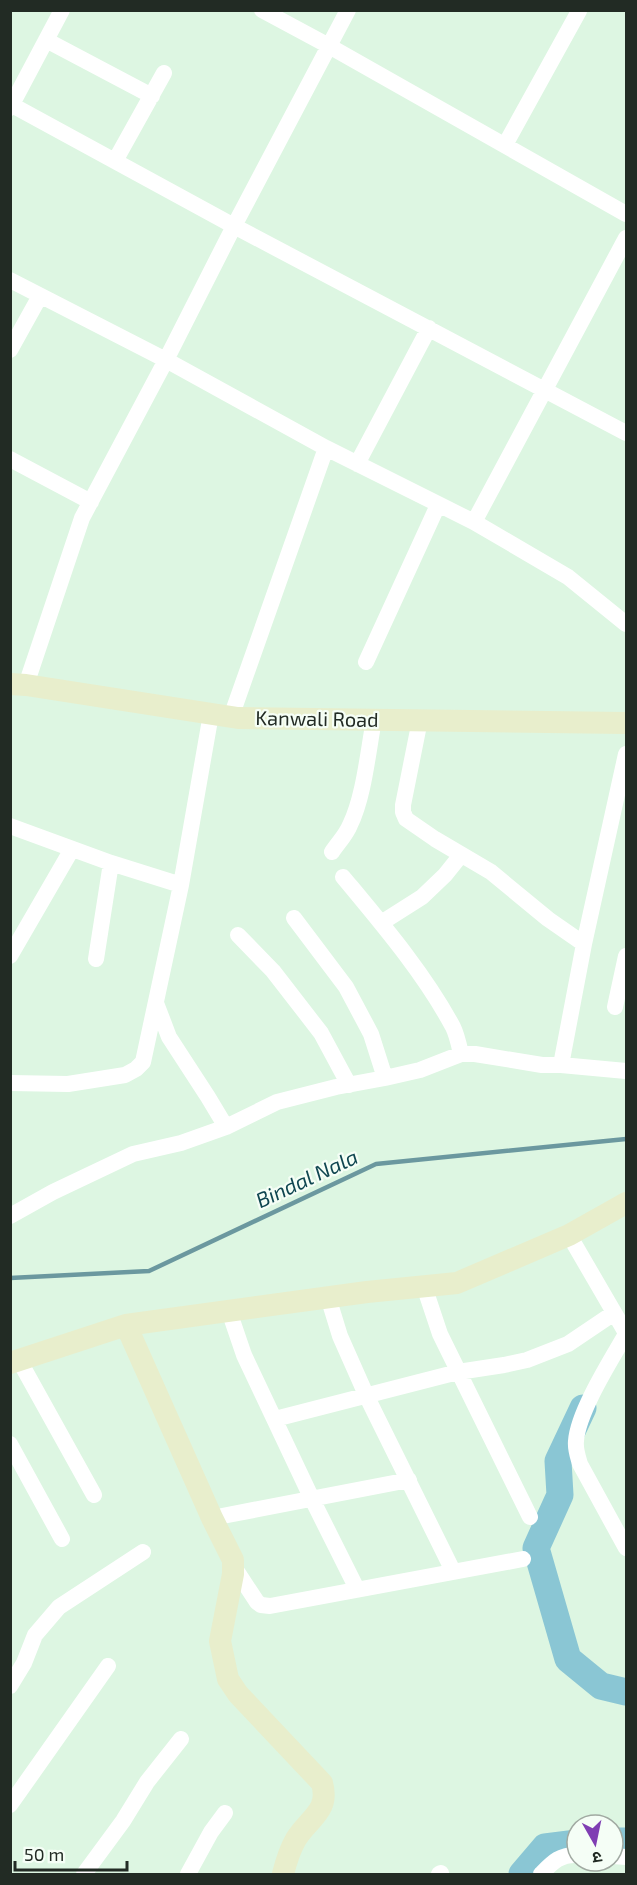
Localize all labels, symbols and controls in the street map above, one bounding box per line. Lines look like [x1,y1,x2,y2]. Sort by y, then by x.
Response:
street label: Kanwali Road [255,705,379,731]
water label: Bindal Nala [251,1143,361,1212]
north arrow [565,1813,625,1873]
scale bar [15,1834,128,1872]
text: 50 m [24,1843,64,1865]
text: उ [591,1848,604,1869]

